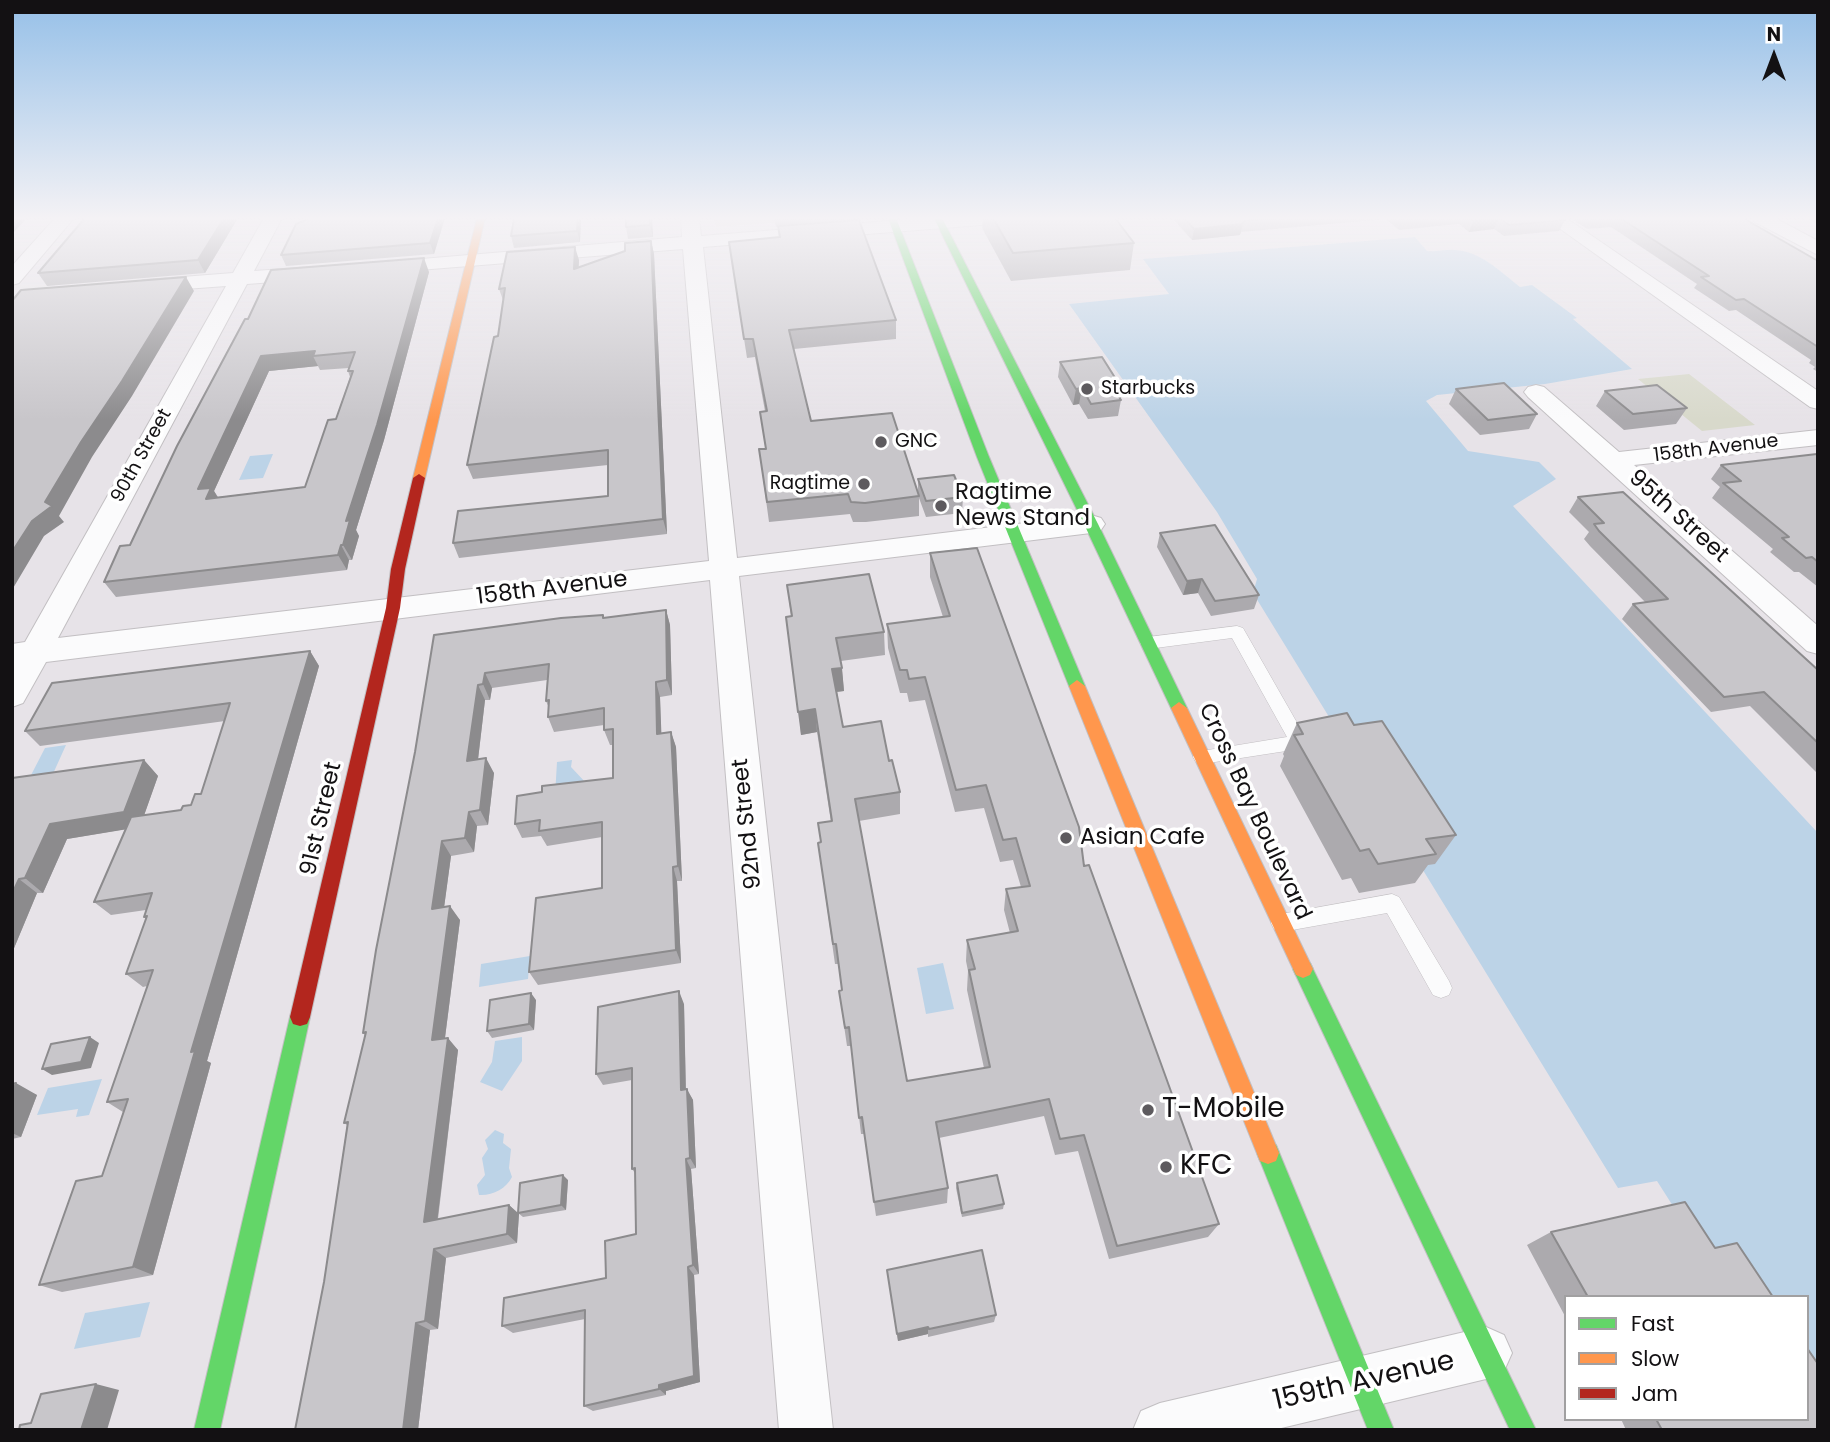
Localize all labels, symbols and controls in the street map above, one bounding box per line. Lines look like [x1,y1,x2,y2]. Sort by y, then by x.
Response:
north arrow [1739,21,1809,91]
text: N [1767,21,1781,48]
place label: Starbucks [1101,378,1195,400]
marker: Starbucks [1079,381,1095,397]
street label: 90th Street [107,405,177,507]
street label: 158th Avenue [1652,430,1780,468]
place label: GNC [895,431,938,453]
marker: GNC [873,434,889,450]
street label: 95th Street [1622,465,1734,569]
place label: Ragtime [770,473,850,495]
marker: Ragtime [856,476,872,492]
place label: Ragtime News Stand [955,479,1090,533]
marker: Ragtime News Stand [933,498,949,514]
street label: 158th Avenue [475,566,629,612]
street label: Cross Bay Boulevard [1192,699,1316,925]
street label: 92nd Street [727,757,769,891]
street label: 91st Street [296,760,348,878]
place label: Asian Cafe [1080,824,1205,852]
marker: Asian Cafe [1058,830,1074,846]
place label: T-Mobile [1162,1093,1285,1127]
marker: T-Mobile [1140,1102,1156,1118]
place label: KFC [1180,1150,1232,1184]
marker: KFC [1158,1159,1174,1175]
legend [1564,1295,1809,1421]
text: Fast [1631,1309,1674,1338]
text: Slow [1631,1344,1679,1373]
street label: 159th Avenue [1270,1345,1458,1419]
text: Jam [1631,1379,1678,1408]

